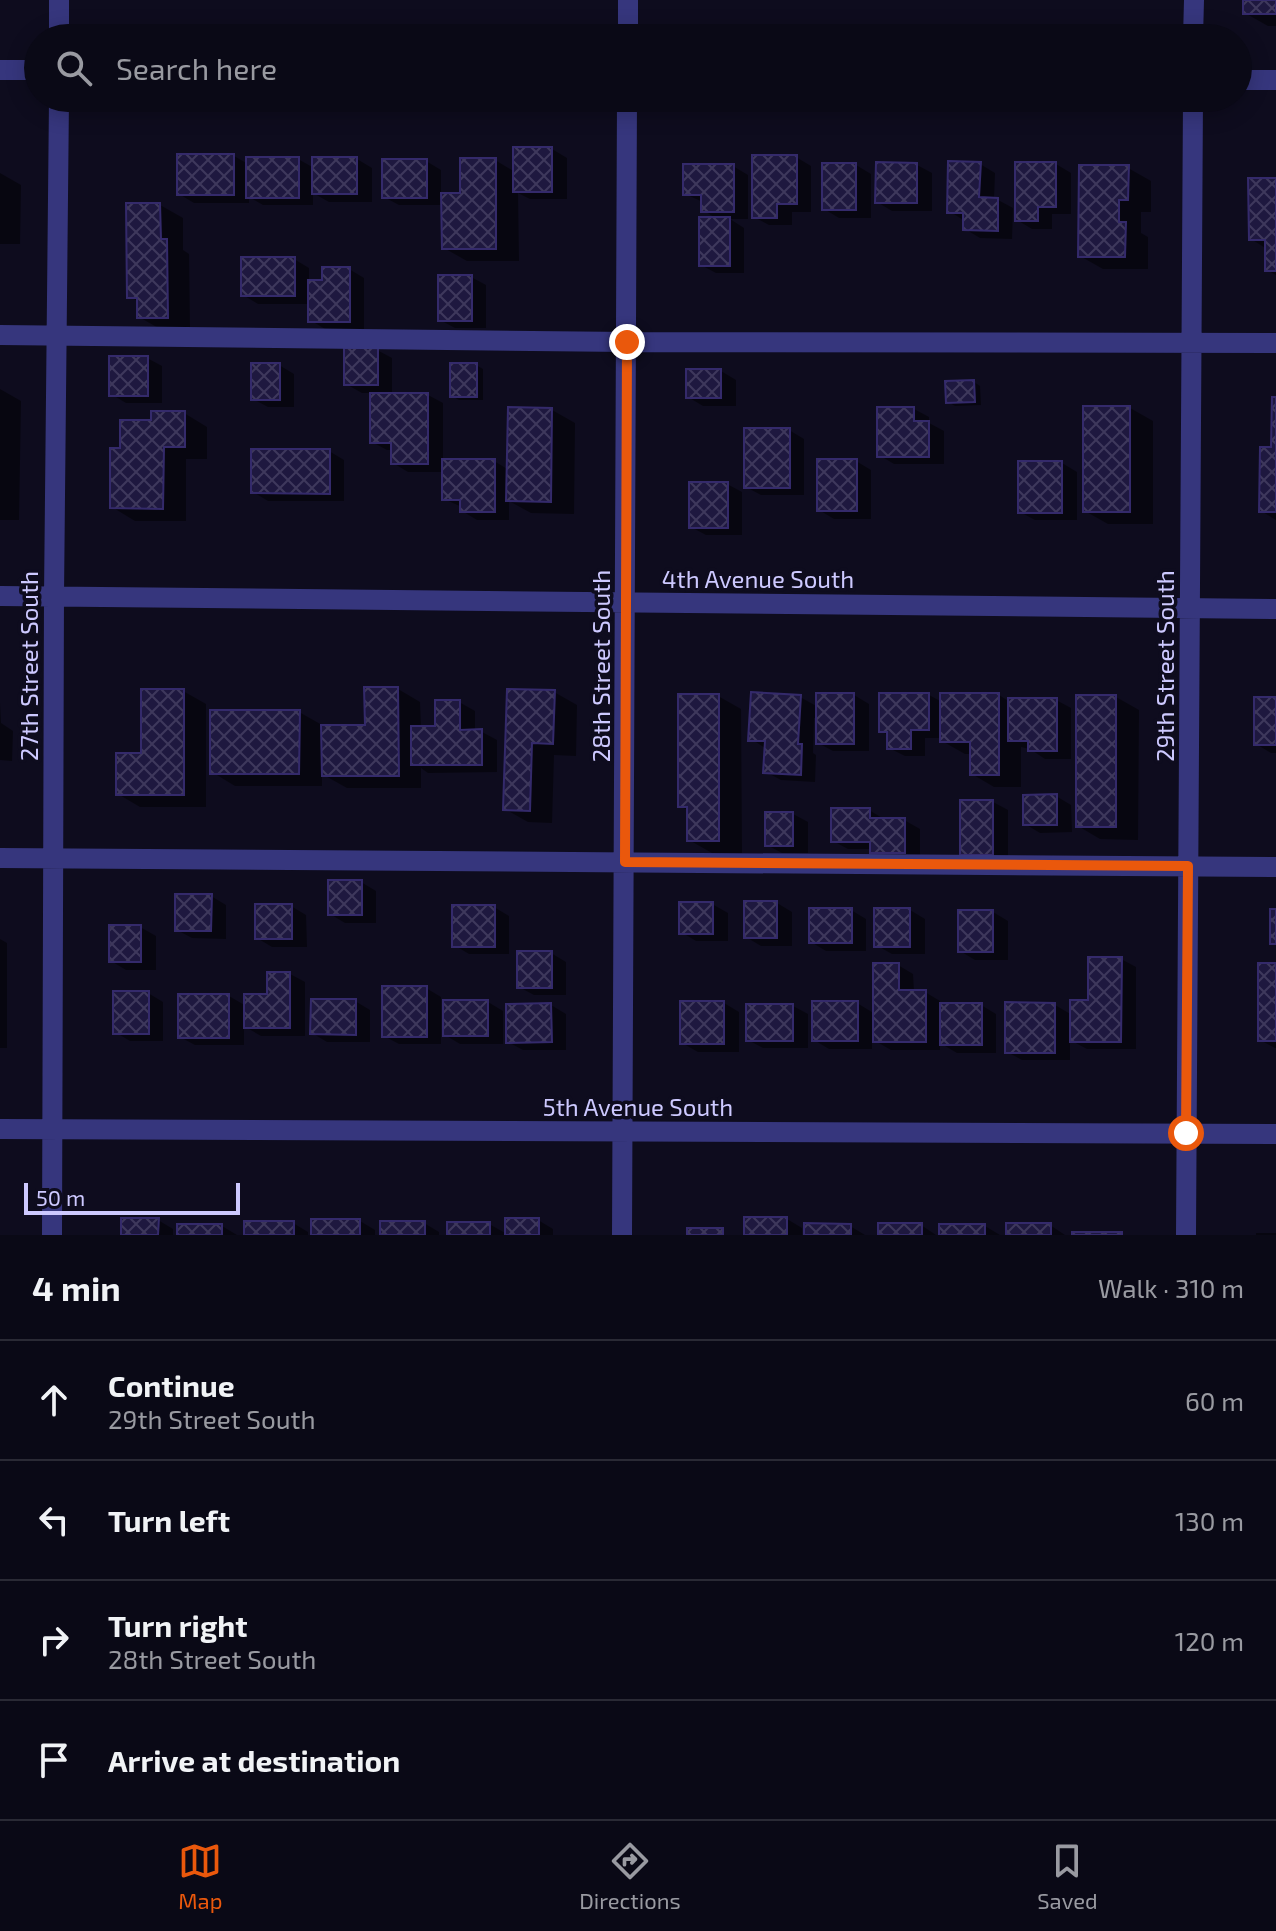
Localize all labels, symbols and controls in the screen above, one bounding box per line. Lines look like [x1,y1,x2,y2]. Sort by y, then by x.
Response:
search box [24,24,1252,112]
icon: search [52,46,96,90]
text: Search here [116,50,277,86]
route end [609,324,645,360]
street label: 4th Avenue South [662,564,854,593]
street label: 28th Street South [586,570,615,762]
street label: 29th Street South [1150,570,1179,762]
street label: 27th Street South [14,571,43,761]
street label: 5th Avenue South [543,1092,733,1121]
route start [1168,1115,1204,1151]
scale bar [24,1179,240,1215]
text: 50 m [36,1184,85,1210]
text: 4 min [32,1267,121,1308]
text: Walk · 310 m [1098,1272,1244,1303]
text: Continue [108,1367,235,1403]
icon: ahead [32,1378,76,1422]
text: 60 m [1185,1385,1244,1416]
text: 29th Street South [108,1403,316,1434]
icon: left [32,1498,76,1542]
text: Turn left [108,1502,230,1538]
text: 130 m [1175,1505,1244,1536]
text: Turn right [108,1607,248,1643]
icon: right [32,1618,76,1662]
text: 120 m [1175,1625,1244,1656]
text: 28th Street South [108,1643,316,1674]
icon: arrive [32,1738,76,1782]
text: Arrive at destination [108,1742,400,1778]
tab: Map [178,1839,222,1913]
tab: Directions [579,1839,681,1913]
tab: Saved [1037,1839,1098,1913]

